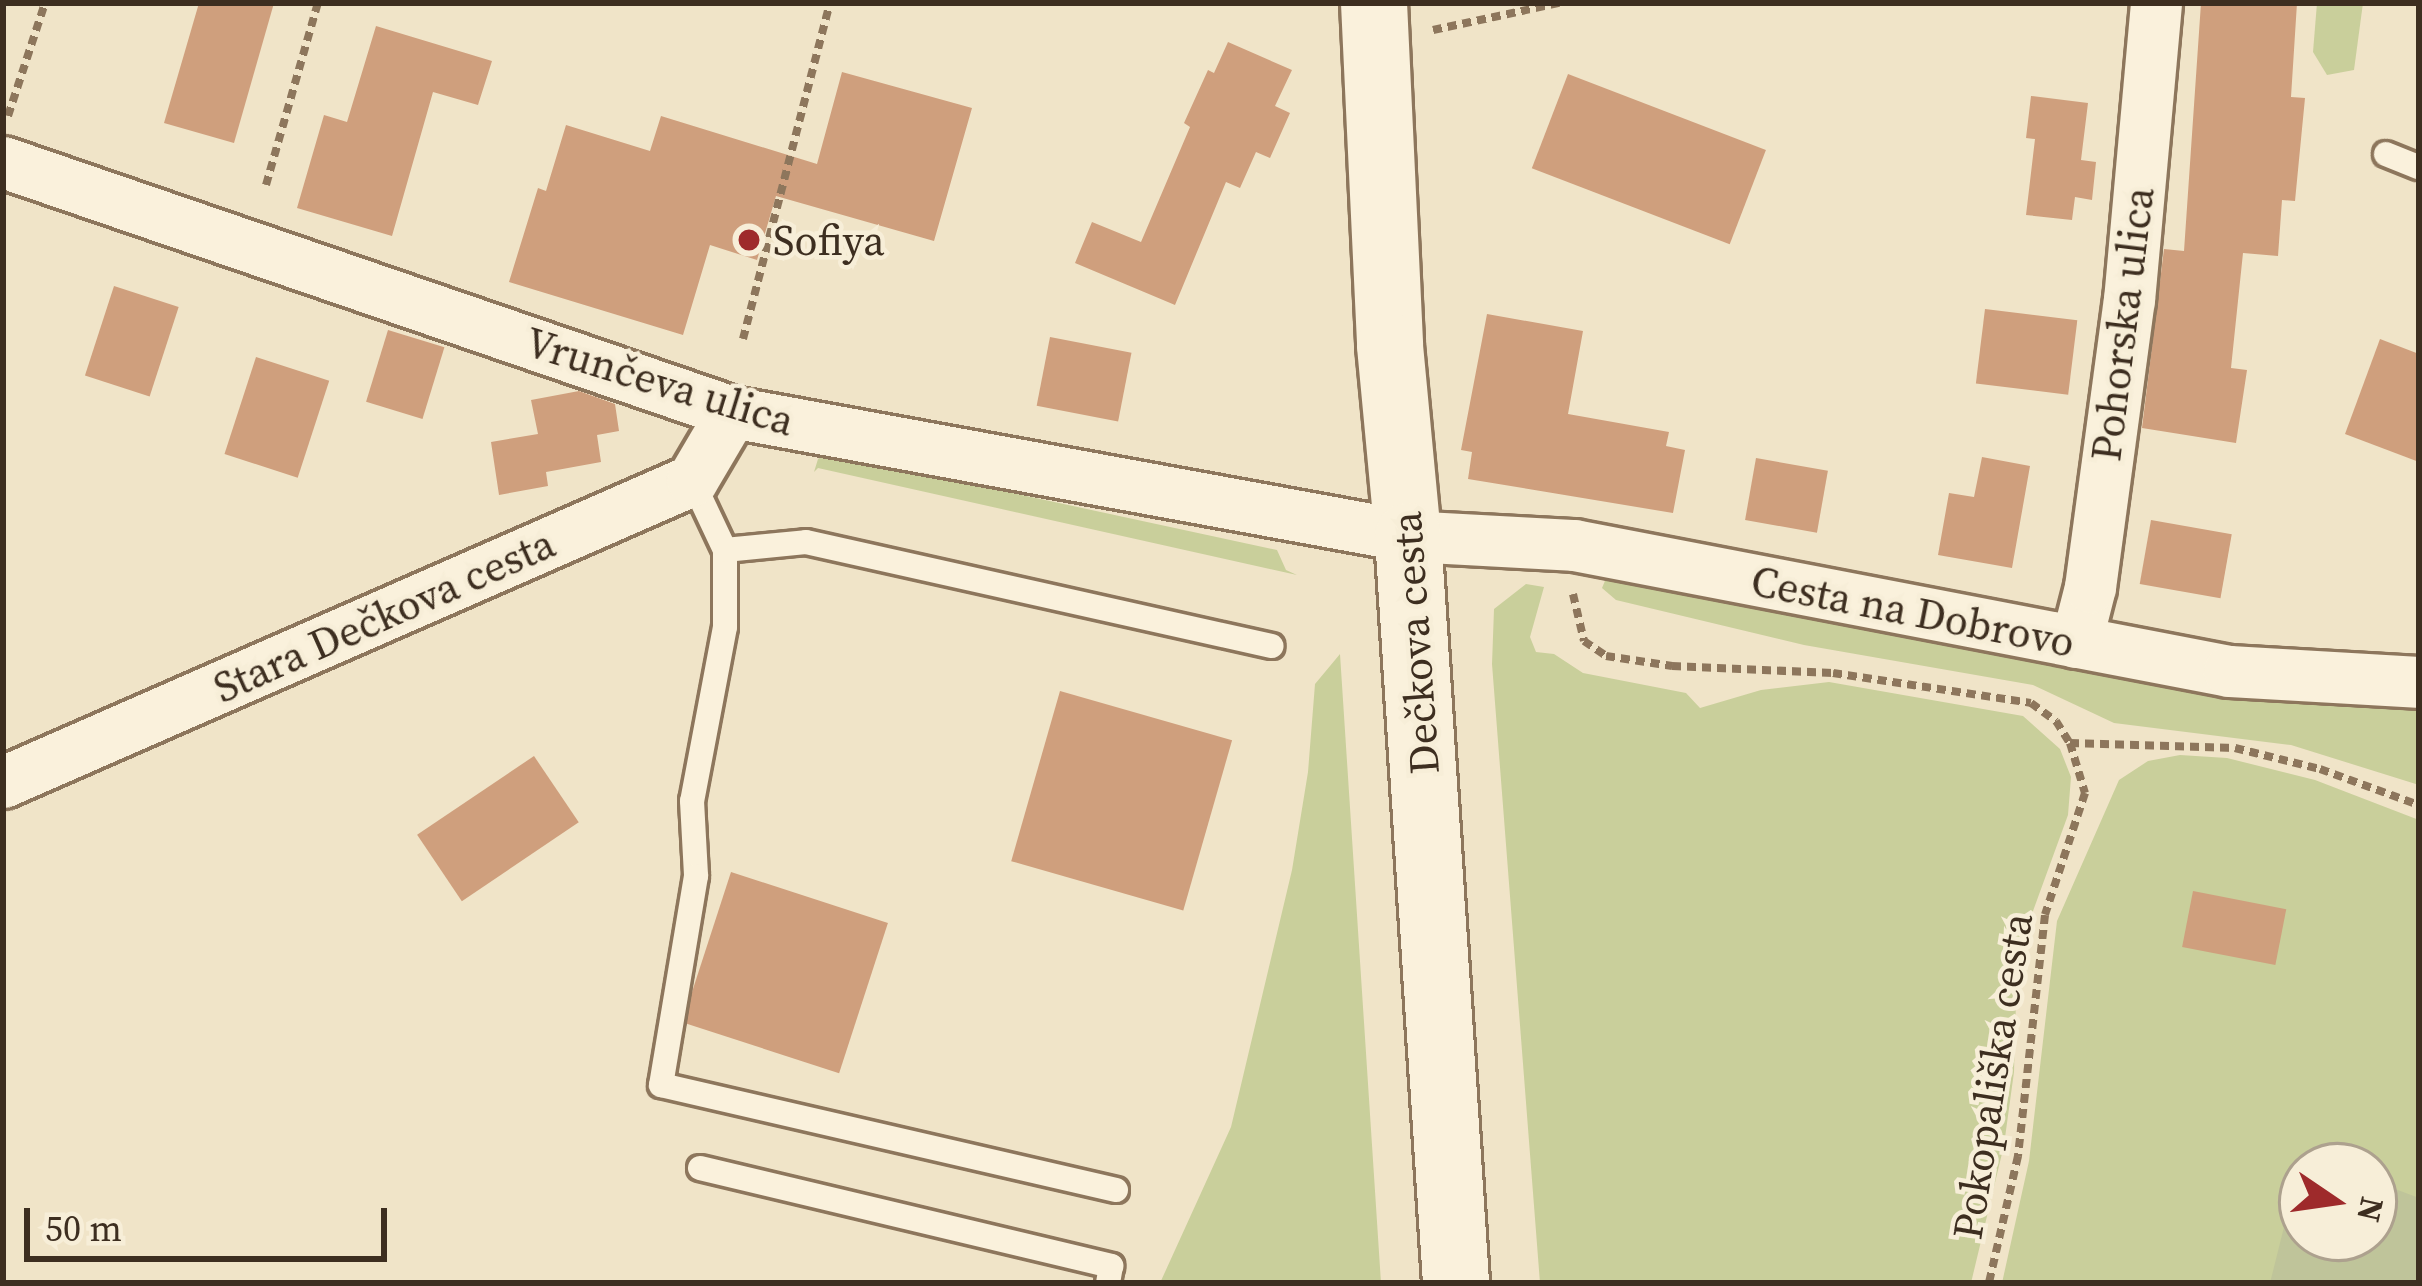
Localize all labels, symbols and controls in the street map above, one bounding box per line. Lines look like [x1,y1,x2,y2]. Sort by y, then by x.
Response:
street label: Pohorska ulica [2080,184,2164,464]
place label: Sofiya [773,215,885,265]
marker: Sofiya [736,227,762,253]
street label: Vrunčeva ulica [520,316,800,446]
street label: Dečkova cesta [1381,510,1449,776]
street label: Stara Dečkova cesta [206,517,562,713]
street label: Cesta na Dobrovo [1747,555,2079,667]
street label: Pokopališka cesta [1941,909,2043,1243]
north arrow [2278,1142,2398,1262]
scale bar [30,1184,393,1258]
text: N [2346,1193,2395,1226]
text: 50 m [45,1204,122,1253]

